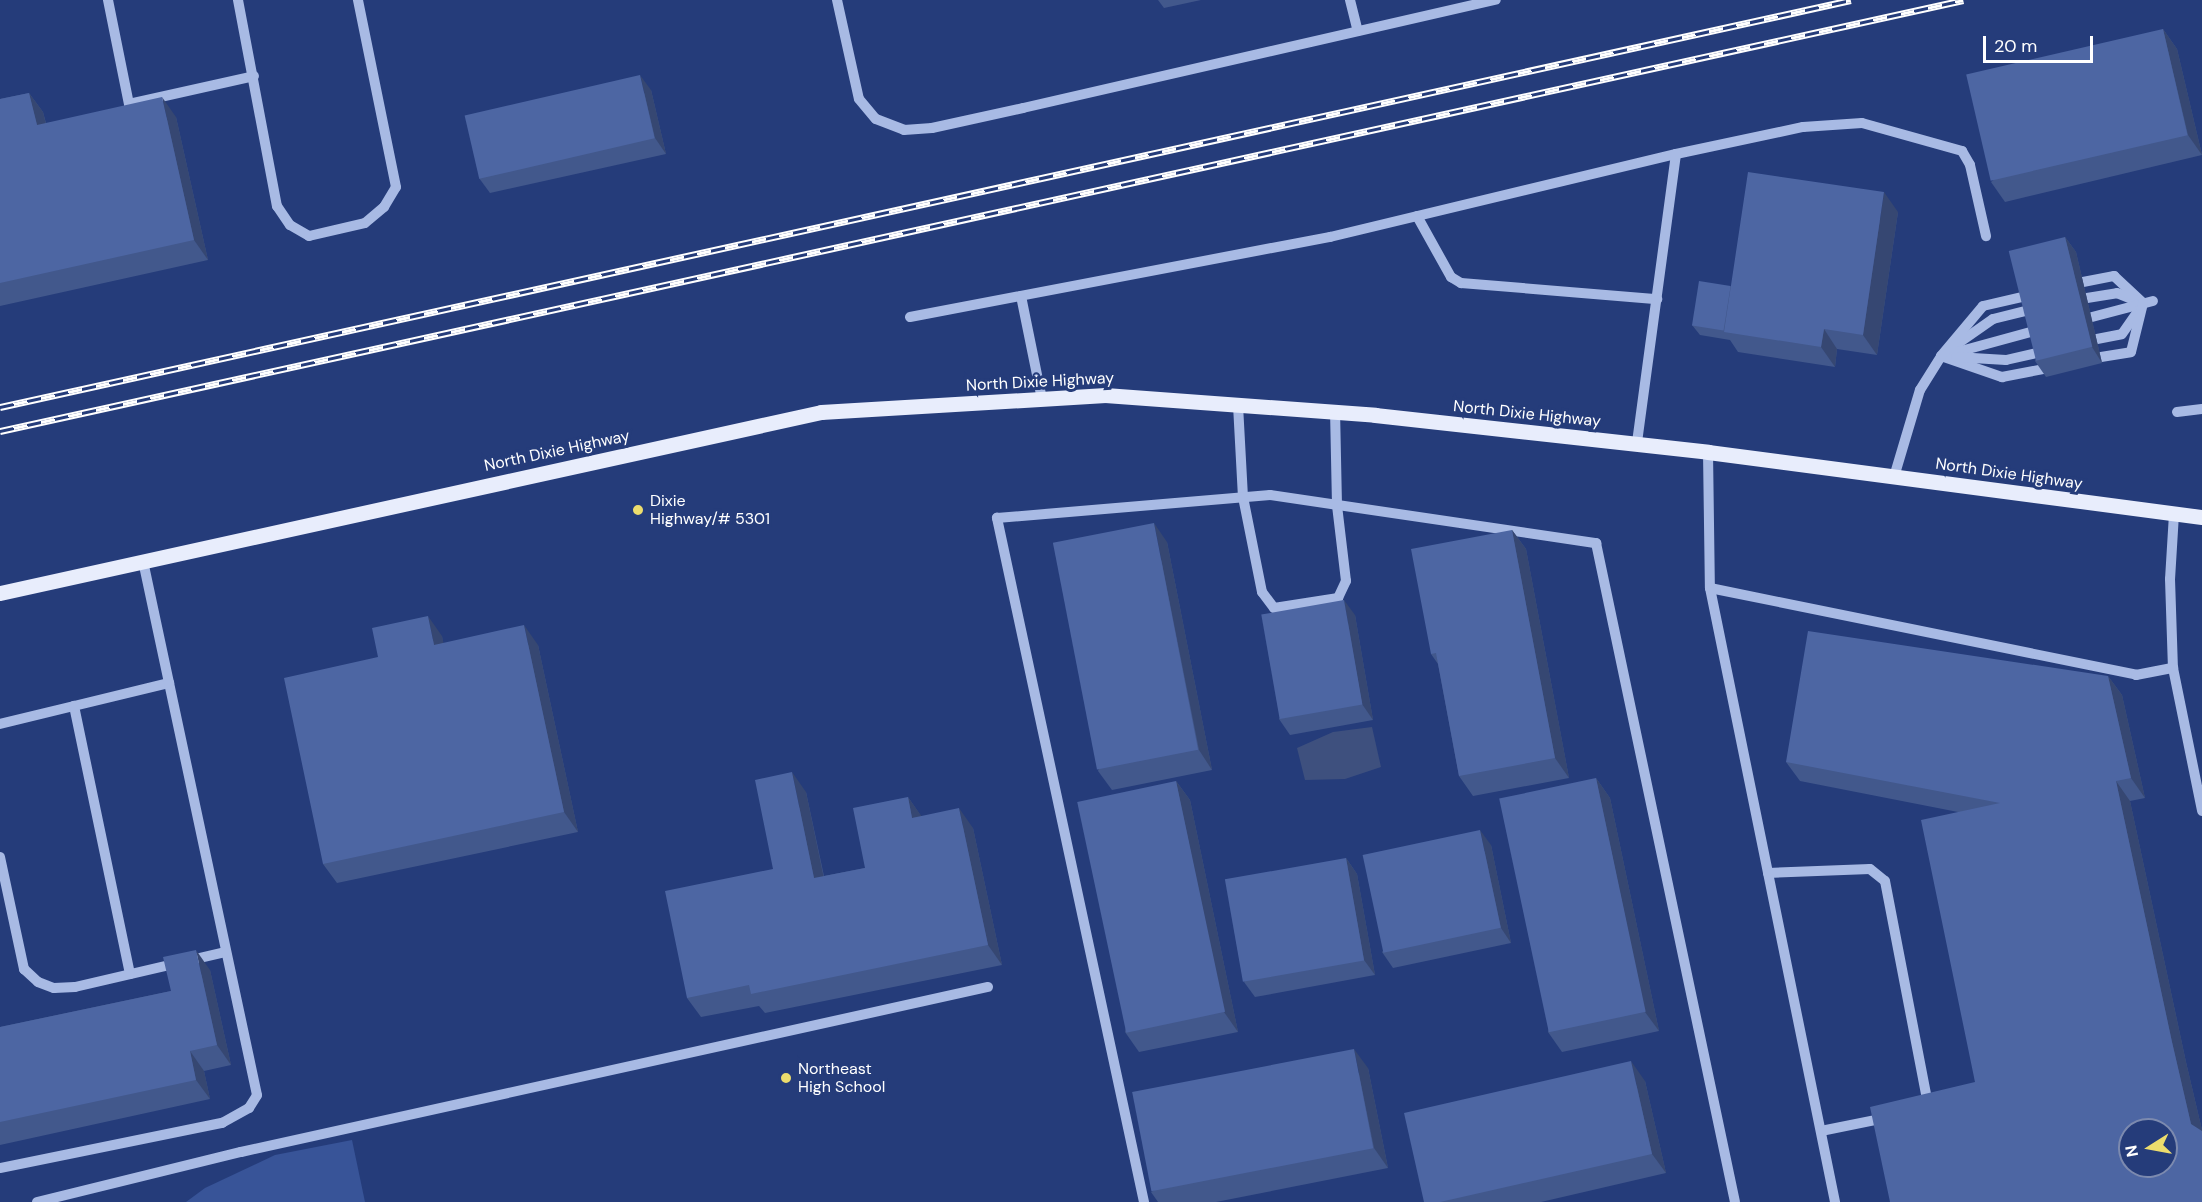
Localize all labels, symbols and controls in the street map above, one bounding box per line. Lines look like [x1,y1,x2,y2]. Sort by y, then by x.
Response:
scale bar [1986,24,2096,62]
text: 20 m [1994,34,2037,58]
street label: North Dixie Highway [965,369,1115,395]
street label: North Dixie Highway [1452,397,1602,431]
street label: North Dixie Highway [482,426,632,476]
street label: North Dixie Highway [1934,454,2084,494]
place label: Dixie Highway/# 5301 [650,491,770,529]
marker: Dixie Highway/# 5301 [631,503,645,517]
place label: Northeast High School [798,1059,885,1097]
marker: Northeast High School [779,1071,793,1085]
north arrow [2118,1118,2178,1178]
text: N [2120,1143,2143,1159]

